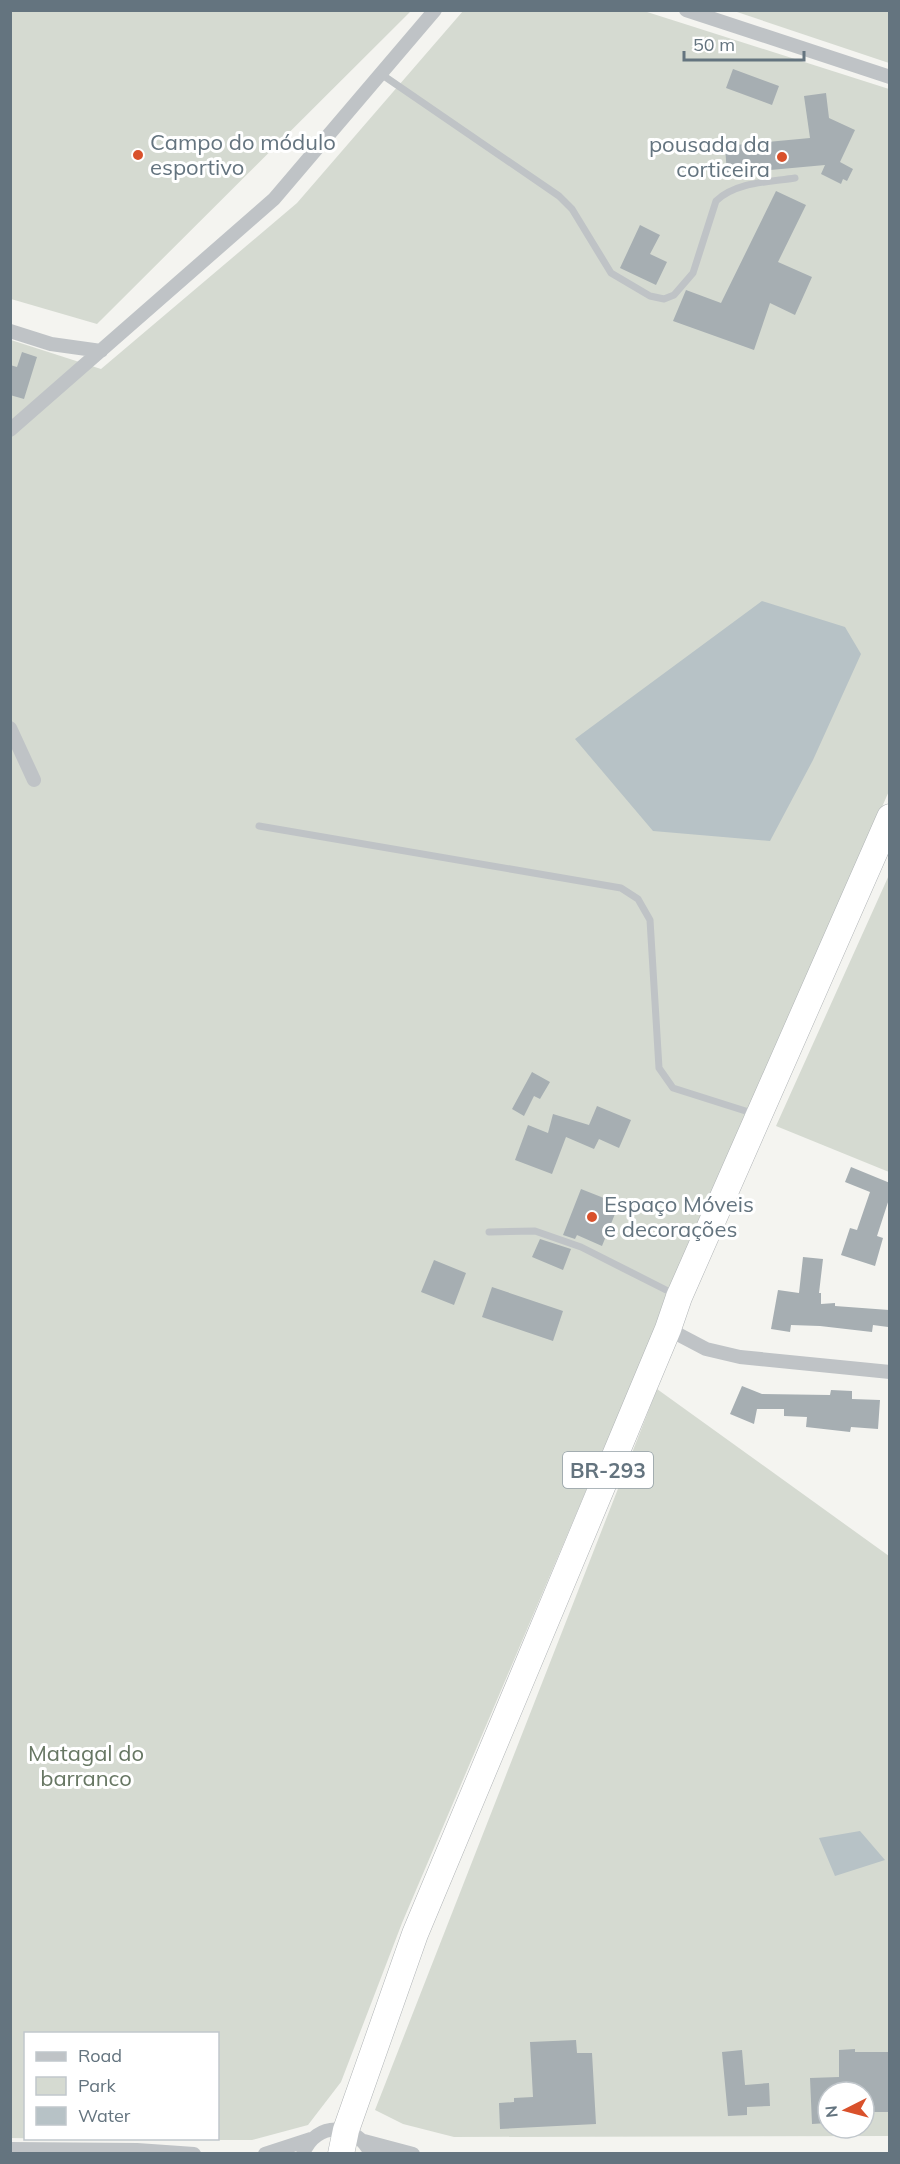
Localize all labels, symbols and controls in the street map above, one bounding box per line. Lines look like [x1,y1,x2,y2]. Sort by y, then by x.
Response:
scale bar [684,24,804,62]
text: 50 m [693,33,735,56]
place label: Campo do módulo esportivo [150,128,336,181]
place label: pousada da corticeira [649,130,770,183]
marker: Campo do módulo esportivo [131,148,145,162]
marker: pousada da corticeira [775,150,789,164]
place label: Espaço Móveis e decorações [604,1190,754,1243]
marker: Espaço Móveis e decorações [585,1210,599,1224]
road number: BR-293 [563,1452,653,1488]
park label: Matagal do barranco [28,1739,144,1792]
legend [24,2032,219,2140]
text: Road [78,2044,122,2067]
text: Park [78,2074,117,2097]
north arrow [816,2080,876,2140]
text: Water [78,2104,131,2127]
text: N [821,2105,842,2119]

